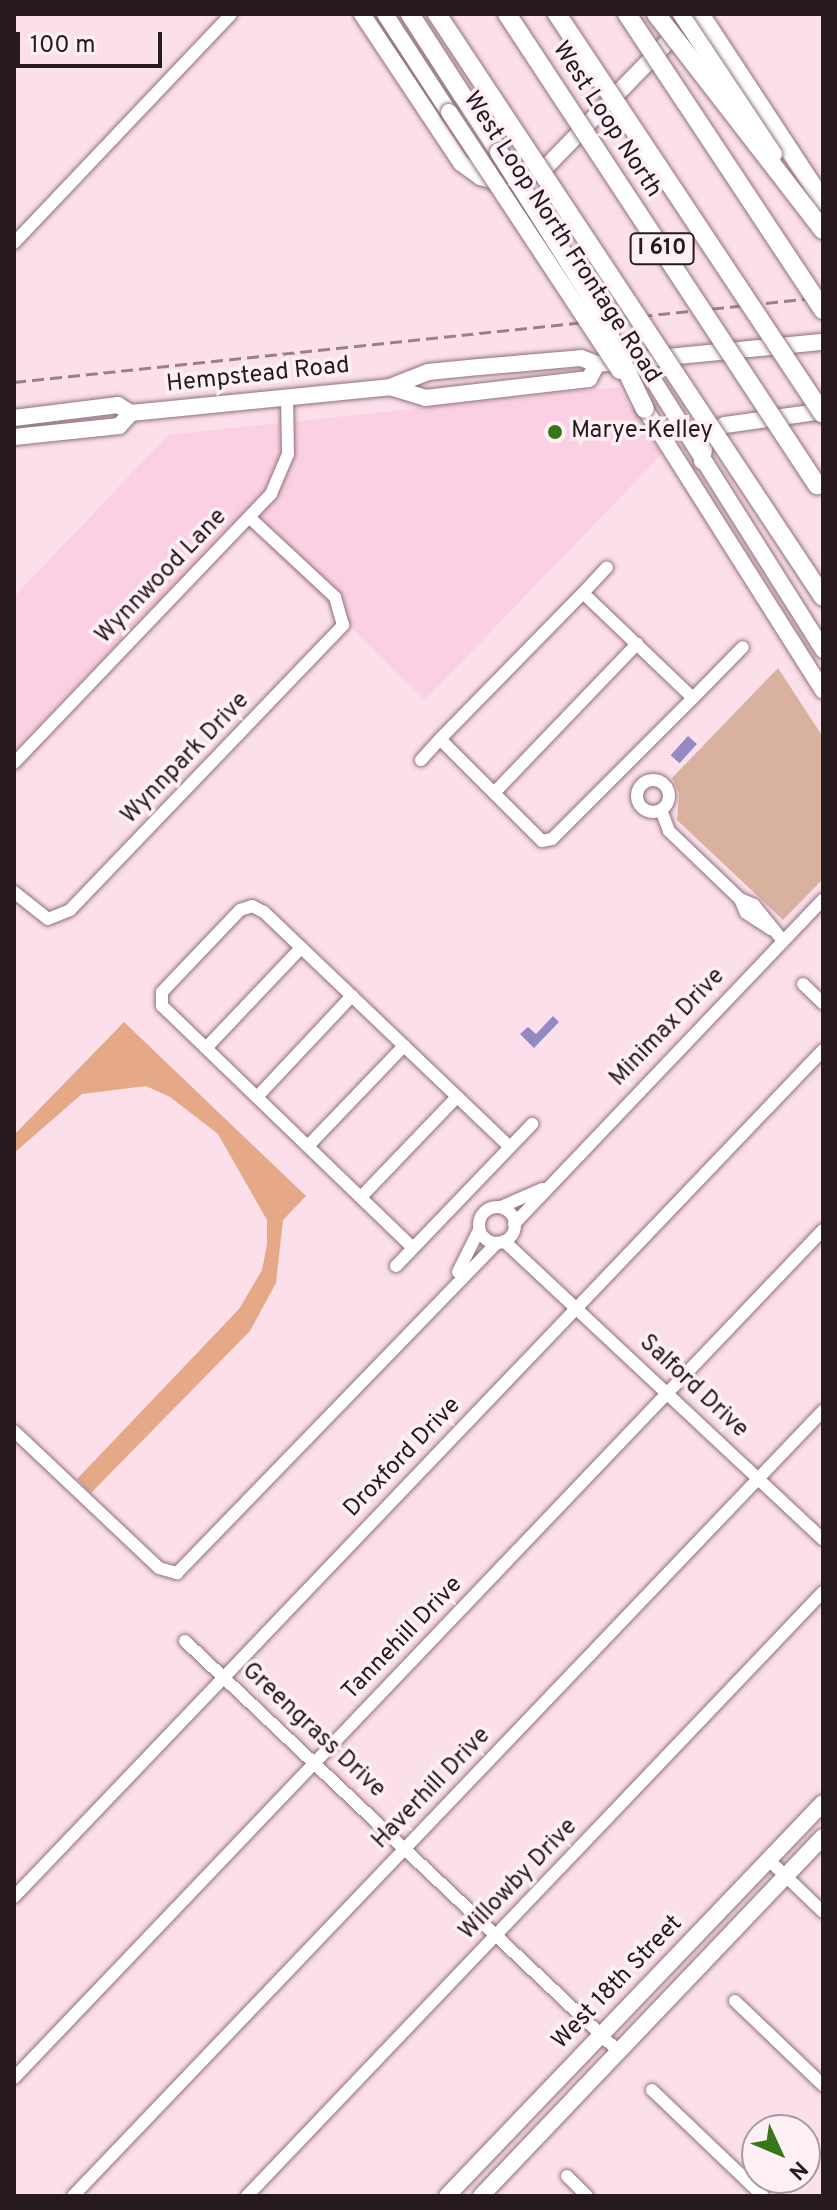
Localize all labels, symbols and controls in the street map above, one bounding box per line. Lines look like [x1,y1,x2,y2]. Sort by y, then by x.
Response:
scale bar [20,16,166,66]
text: 100 m [30,31,96,61]
street label: West Loop North [545,37,667,203]
street label: West Loop North Frontage Road [456,87,666,389]
road number: I 610 [628,231,696,267]
street label: Hempstead Road [165,352,351,400]
place label: Marye-Kelley [571,418,713,446]
marker: Marye-Kelley [546,423,564,441]
street label: Wynnwood Lane [90,503,234,651]
street label: Wynnpark Drive [116,687,256,831]
street label: Minimax Drive [604,963,732,1093]
street label: Salford Drive [632,1329,754,1445]
street label: Droxford Drive [339,1392,467,1524]
street label: Tannehill Drive [337,1571,469,1707]
street label: Greengrass Drive [235,1657,391,1805]
street label: Haverhill Drive [367,1722,497,1856]
street label: Willowby Drive [454,1813,584,1947]
street label: West 18th Street [547,1910,689,2056]
north arrow [741,2114,821,2194]
text: N [782,2155,812,2185]

